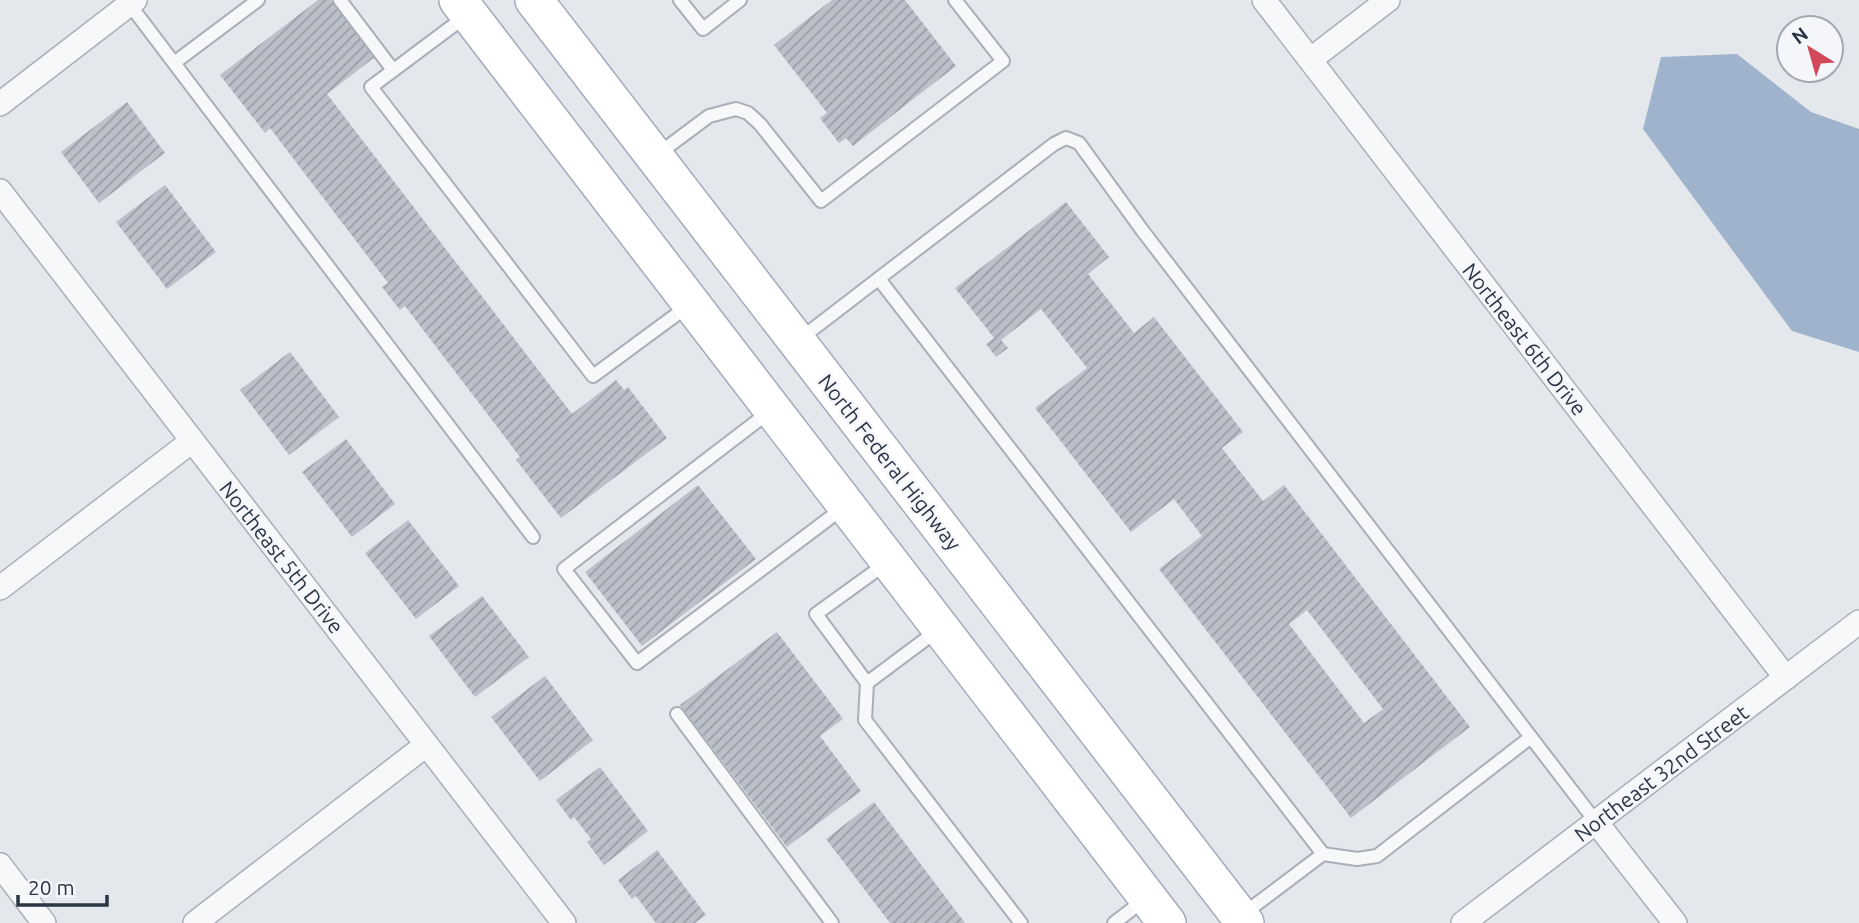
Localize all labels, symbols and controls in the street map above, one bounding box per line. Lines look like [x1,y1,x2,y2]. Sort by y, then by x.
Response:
north arrow [1775,14,1845,84]
text: N [1787,22,1812,48]
street label: Northeast 6th Drive [1458,258,1592,420]
street label: North Federal Highway [814,369,966,555]
street label: Northeast 5th Drive [215,476,349,638]
street label: Northeast 32nd Street [1569,700,1753,846]
scale bar [18,864,107,908]
text: 20 m [28,875,75,899]

